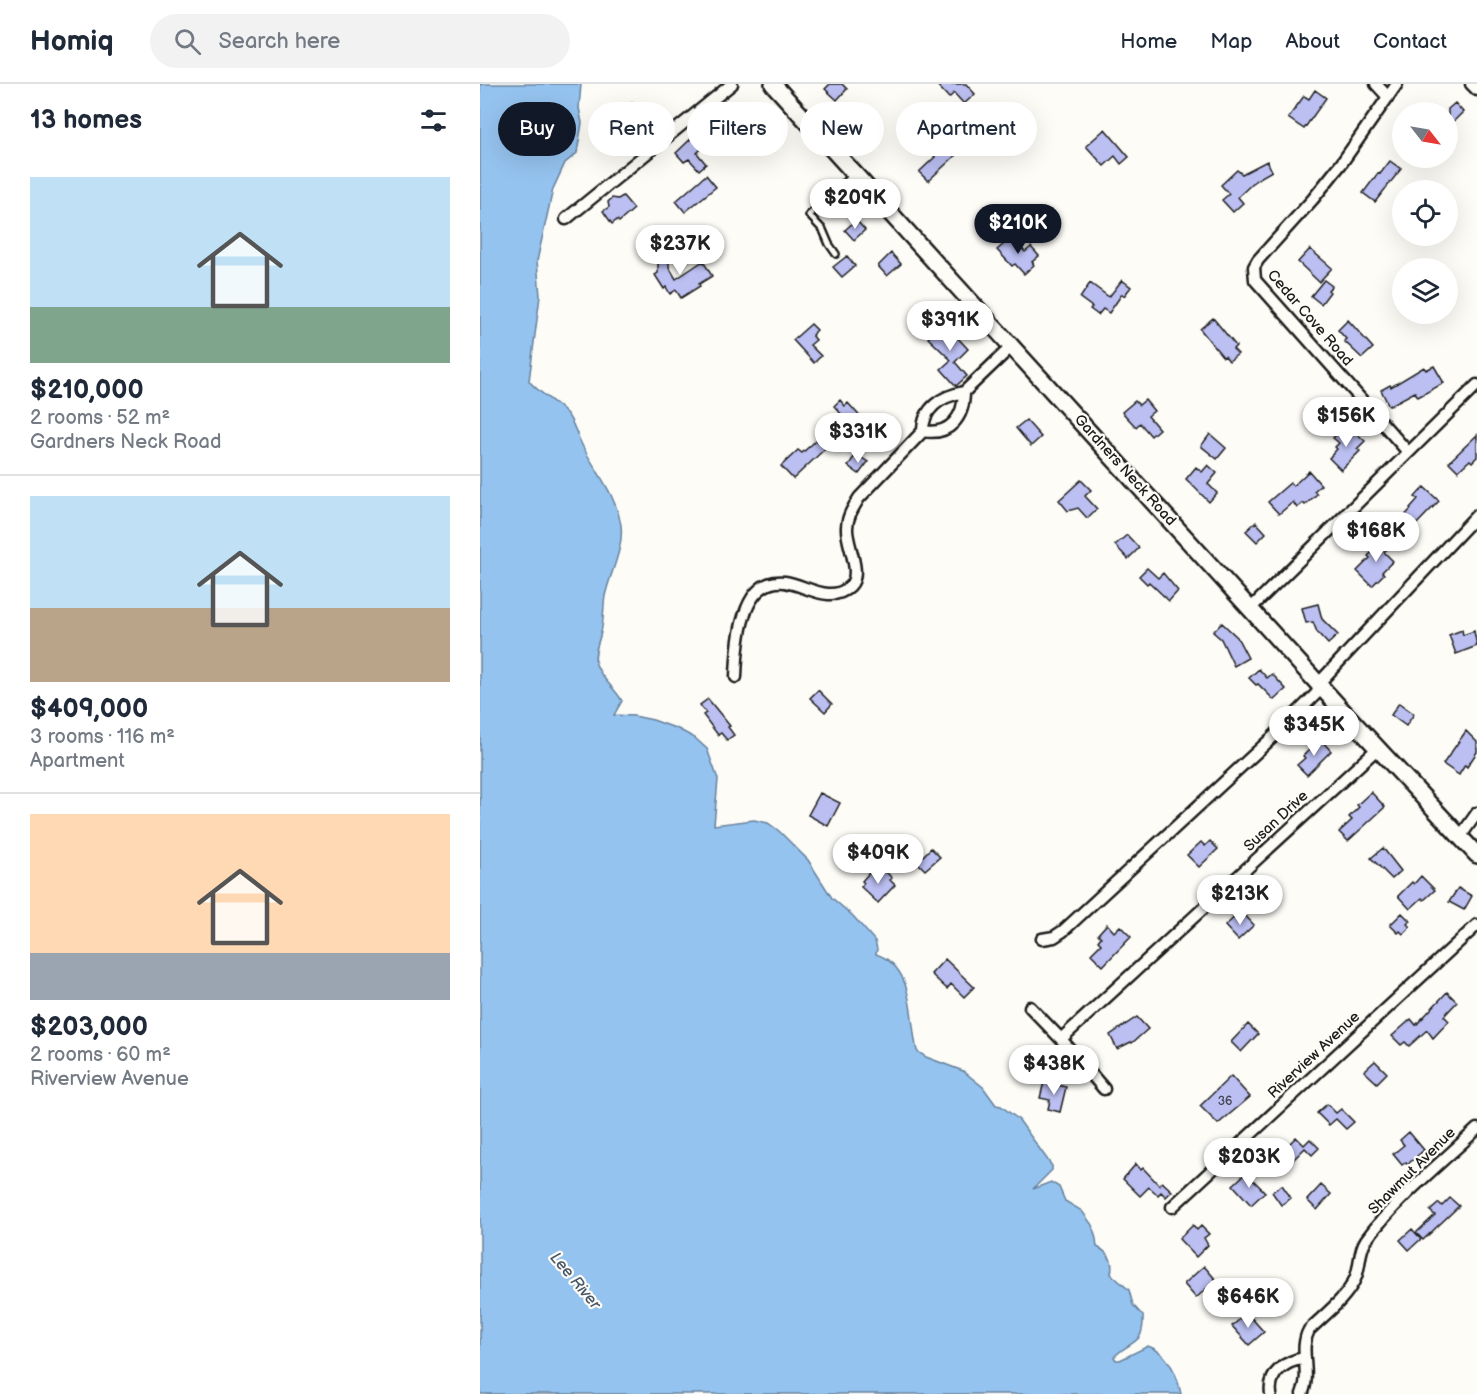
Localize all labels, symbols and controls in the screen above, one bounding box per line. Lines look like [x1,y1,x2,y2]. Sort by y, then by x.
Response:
search box [150,14,570,68]
text: Homiq [30,25,114,58]
icon: search [171,25,204,58]
text: Search here [219,28,340,55]
text: Home [1120,29,1177,54]
text: Map [1210,29,1252,54]
text: About [1285,29,1340,54]
text: Contact [1373,29,1447,54]
chip: Buy [498,102,576,156]
chip: Rent [588,102,675,156]
chip: Filters [687,102,788,156]
chip: New [800,102,884,156]
chip: Apartment [896,102,1037,156]
north arrow [1392,102,1458,168]
map controls [1392,102,1458,324]
icon: filters [417,104,450,137]
text: 13 homes [30,105,142,136]
pin: $209K [813,179,897,230]
button: locate [1392,180,1458,246]
text: $209K [824,186,886,210]
pin: $210K [976,204,1060,255]
text: $210K [988,211,1048,235]
icon: home [186,216,294,324]
pin: $237K [638,225,722,276]
text: $237K [650,232,710,256]
button: layers [1392,258,1458,324]
street label: Cedar Cove Road [1263,266,1357,370]
pin: $391K [908,301,992,352]
text: $391K [921,308,979,332]
text: $210,000 [30,375,144,406]
pin: $156K [1304,397,1388,448]
text: $156K [1317,404,1375,428]
text: 2 rooms · 52 m² [30,406,170,430]
street label: Gardners Neck Road [1070,410,1180,530]
pin: $331K [816,413,900,464]
text: $331K [829,420,887,444]
text: Gardners Neck Road [30,430,221,454]
pin: $168K [1334,512,1418,563]
text: $168K [1346,519,1406,543]
icon: home [186,535,294,643]
text: $409,000 [30,694,148,725]
pin: $345K [1272,706,1356,757]
text: $345K [1283,713,1345,737]
text: 3 rooms · 116 m² [30,725,175,749]
text: Apartment [30,749,125,773]
street label: Susan Drive [1240,786,1312,856]
pin: $409K [836,834,920,885]
text: $409K [847,841,909,865]
icon: home [186,853,294,961]
pin: $213K [1198,875,1282,926]
text: $213K [1211,882,1269,906]
street label: Riverview Avenue [1264,1007,1364,1103]
text: $203,000 [30,1012,148,1043]
text: 2 rooms · 60 m² [30,1043,171,1067]
pin: $438K [1012,1045,1096,1096]
text: $438K [1023,1052,1085,1076]
text: Riverview Avenue [30,1067,189,1091]
house number: 36 [1218,1094,1232,1109]
street label: Shawmut Avenue [1364,1123,1460,1219]
pin: $203K [1207,1138,1291,1189]
text: $203K [1218,1145,1280,1169]
water label: Lee River [546,1249,605,1314]
pin: $646K [1206,1278,1290,1329]
text: $646K [1217,1285,1279,1309]

